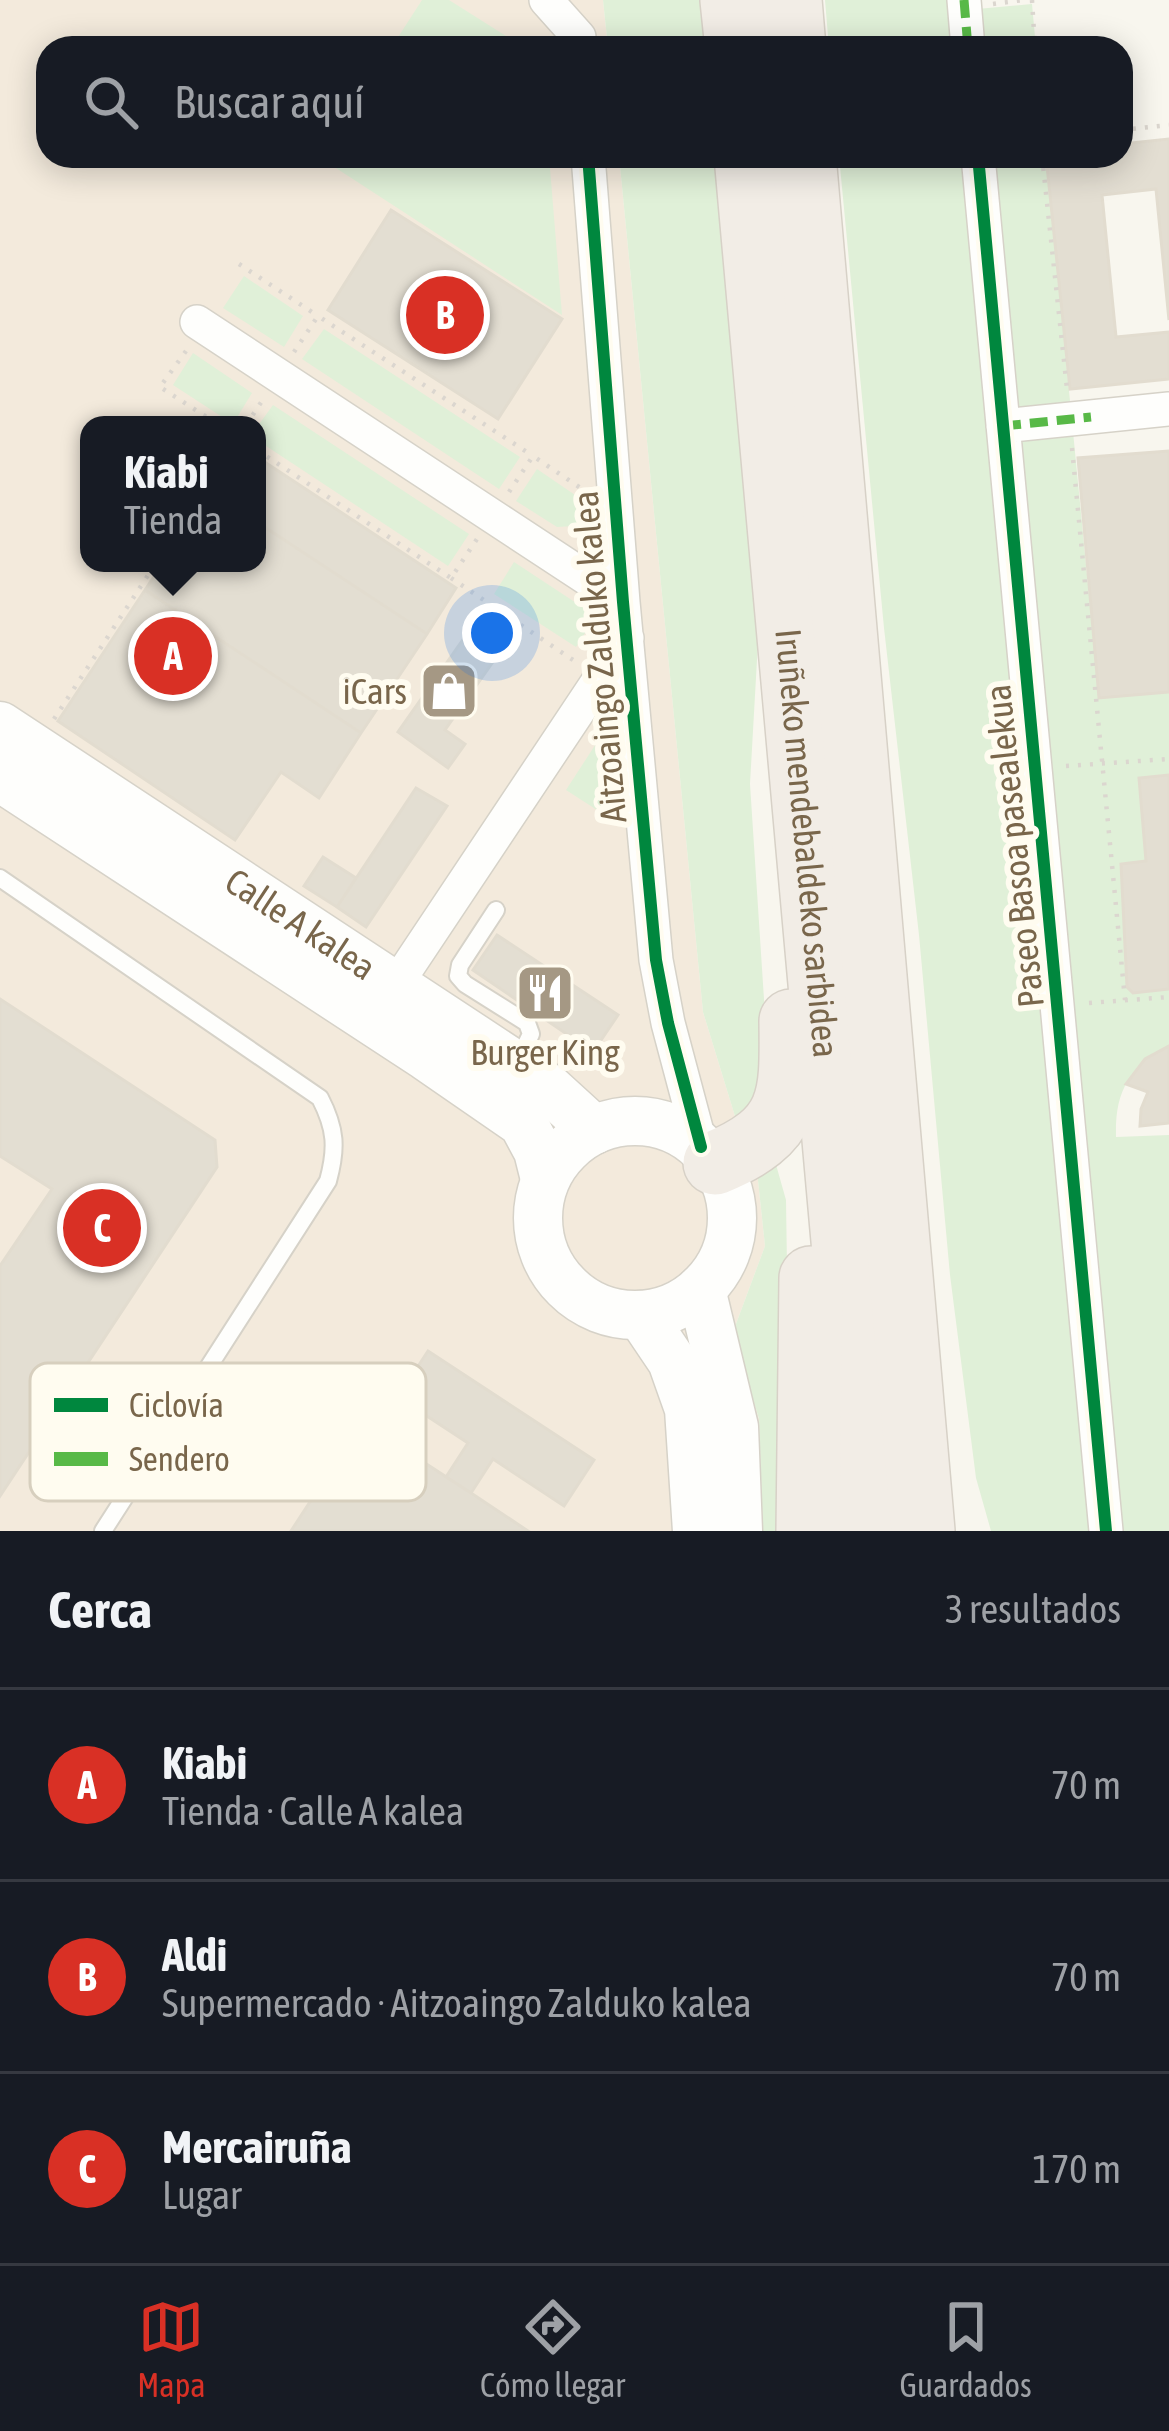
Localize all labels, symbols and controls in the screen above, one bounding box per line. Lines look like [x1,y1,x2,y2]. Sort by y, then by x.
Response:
search box [36,36,1133,168]
icon: search [78,69,144,135]
text: Buscar aquí [174,76,364,128]
pin: B [406,270,484,360]
popup [80,416,266,572]
text: Kiabi [124,446,209,498]
street label: Aitzoaingo Zalduko kalea [564,489,634,825]
text: Tienda [124,498,222,542]
your location [462,603,522,663]
pin: A [134,611,212,701]
street label: Iruñeko mendebaldeko sarbidea [767,627,848,1059]
shop icon: iCars [418,660,480,722]
place label: iCars [342,670,407,712]
street label: Paseo Basoa pasealekua [976,682,1052,1010]
street label: Calle A kalea [218,860,383,988]
restaurant icon: Burger King [514,962,576,1024]
place label: Burger King [470,1031,620,1073]
pin: C [63,1183,141,1273]
legend [30,1363,426,1501]
text: Ciclovía [129,1386,224,1424]
text: Sendero [129,1440,230,1478]
text: Cerca [48,1580,152,1639]
text: 3 resultados [945,1587,1121,1631]
text: Kiabi [162,1737,247,1789]
text: A [77,1763,97,1807]
text: 70 m [1051,1763,1121,1807]
text: Tienda · Calle A kalea [162,1789,464,1833]
text: Aldi [162,1929,227,1981]
text: B [78,1955,96,1999]
text: 70 m [1051,1955,1121,1999]
text: Supermercado · Aitzoaingo Zalduko kalea [162,1981,752,2025]
text: Mercairuña [162,2121,352,2173]
text: C [78,2147,96,2191]
text: 170 m [1033,2147,1121,2191]
text: Lugar [162,2173,242,2217]
tab: Mapa [137,2294,206,2404]
tab: Cómo llegar [480,2294,625,2404]
tab: Guardados [899,2294,1032,2404]

